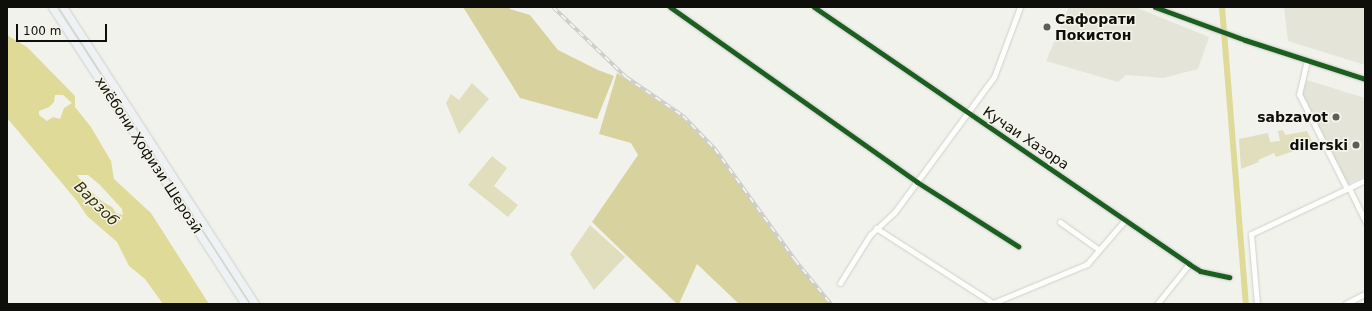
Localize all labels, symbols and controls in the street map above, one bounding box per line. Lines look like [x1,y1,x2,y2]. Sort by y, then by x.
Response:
place label: Сафорати Покистон [1055,11,1136,44]
scale bar [18,16,109,42]
marker: Сафорати Покистон [1042,22,1052,32]
text: 100 m [23,24,61,38]
street label: хиёбони Ҳофизи Шерозӣ [92,73,206,237]
street label: Кучаи Хазора [980,103,1072,173]
place label: sabzavot [1257,109,1328,125]
marker: sabzavot [1331,112,1341,122]
place label: dilerski [1290,137,1348,153]
marker: dilerski [1351,140,1361,150]
water label: Варзоб [70,178,122,230]

